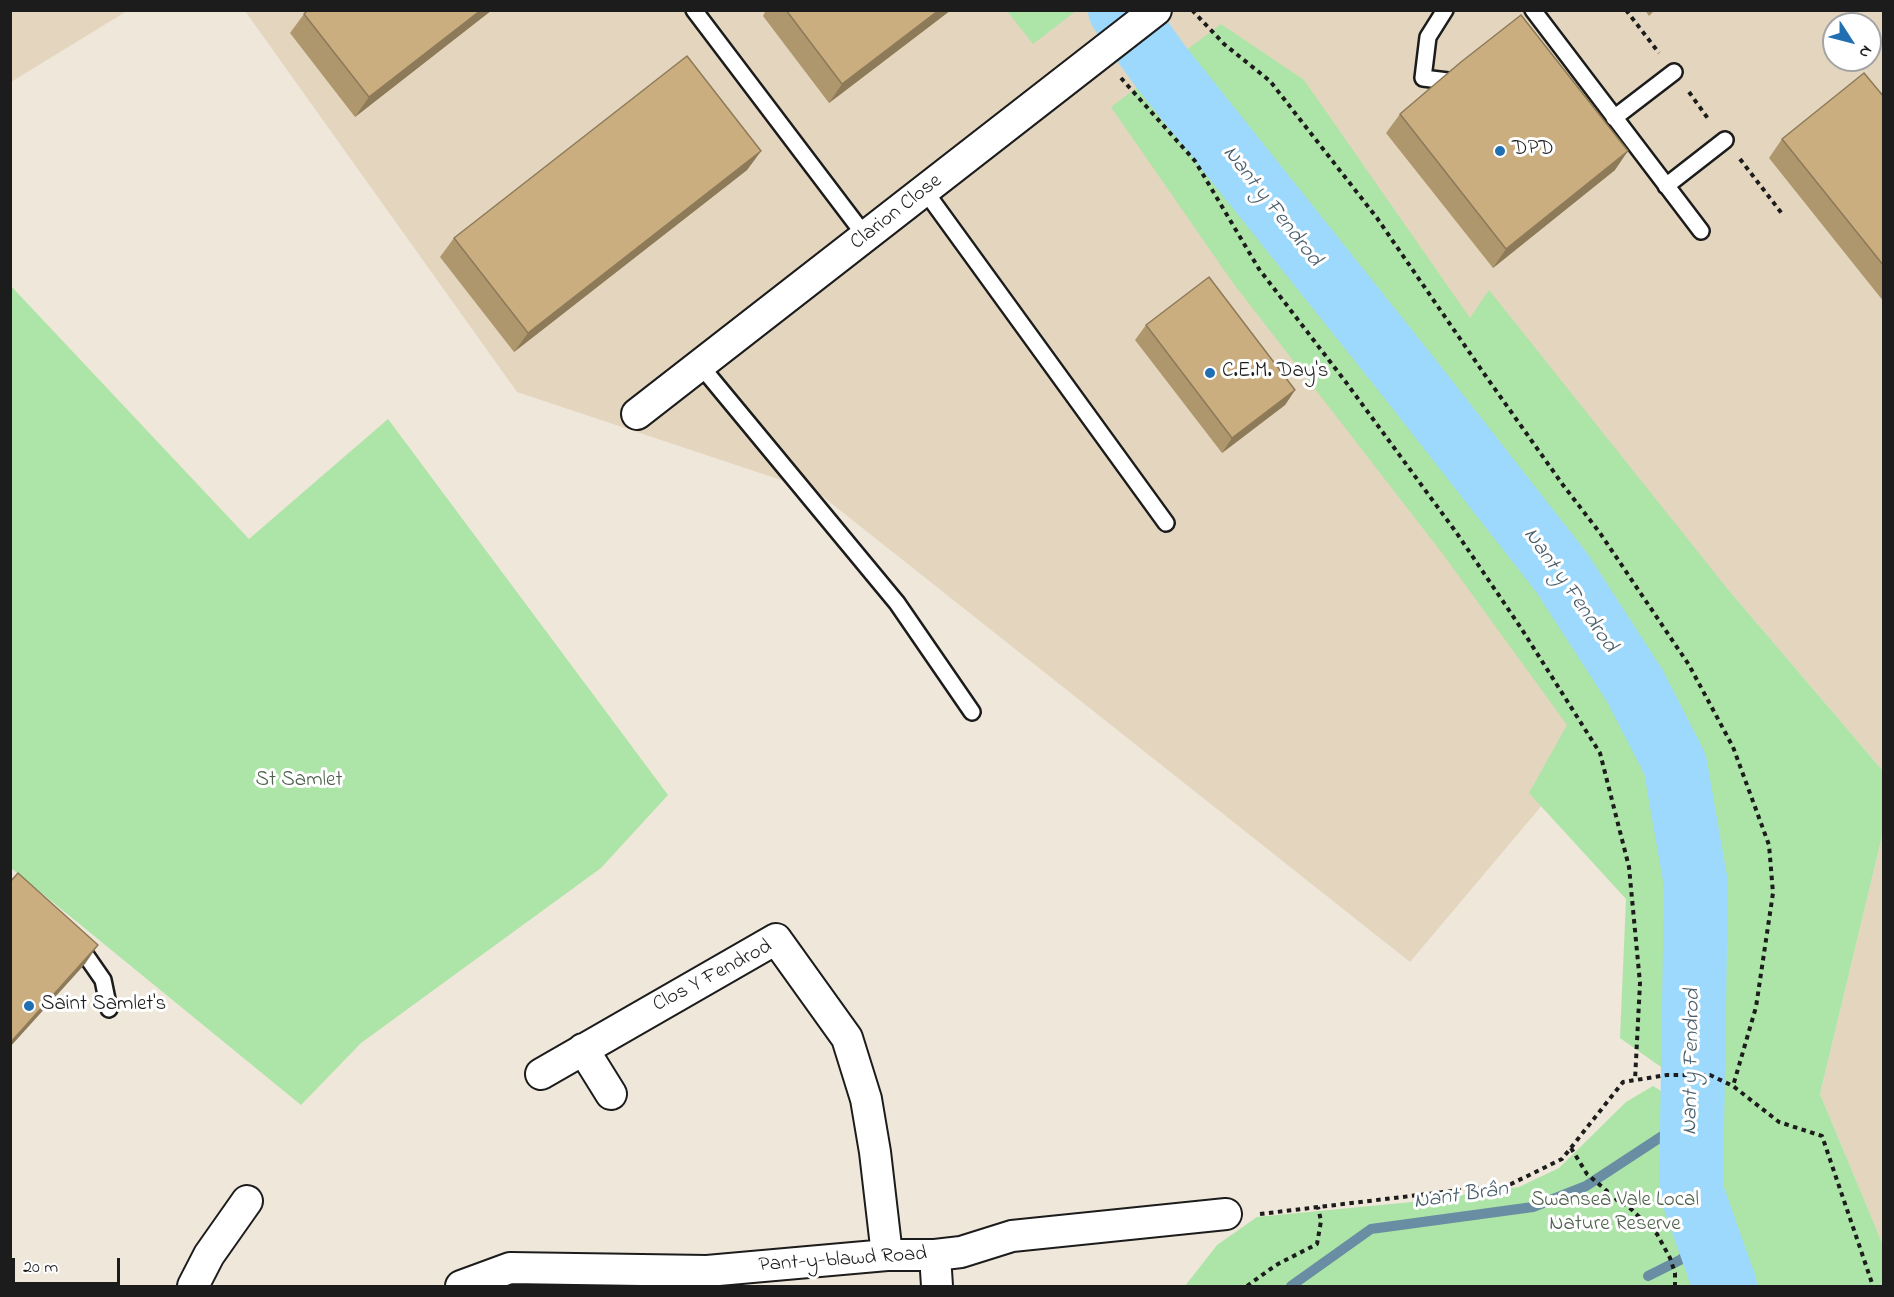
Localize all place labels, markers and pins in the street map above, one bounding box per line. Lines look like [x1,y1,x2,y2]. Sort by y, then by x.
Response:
place label: DPD [1512,138,1554,164]
marker: DPD [1493,144,1507,158]
place label: C.E.M. Day's [1222,360,1328,386]
marker: C.E.M. Day's [1203,366,1217,380]
place label: Saint Samlet's [41,993,166,1019]
marker: Saint Samlet's [22,999,36,1013]

